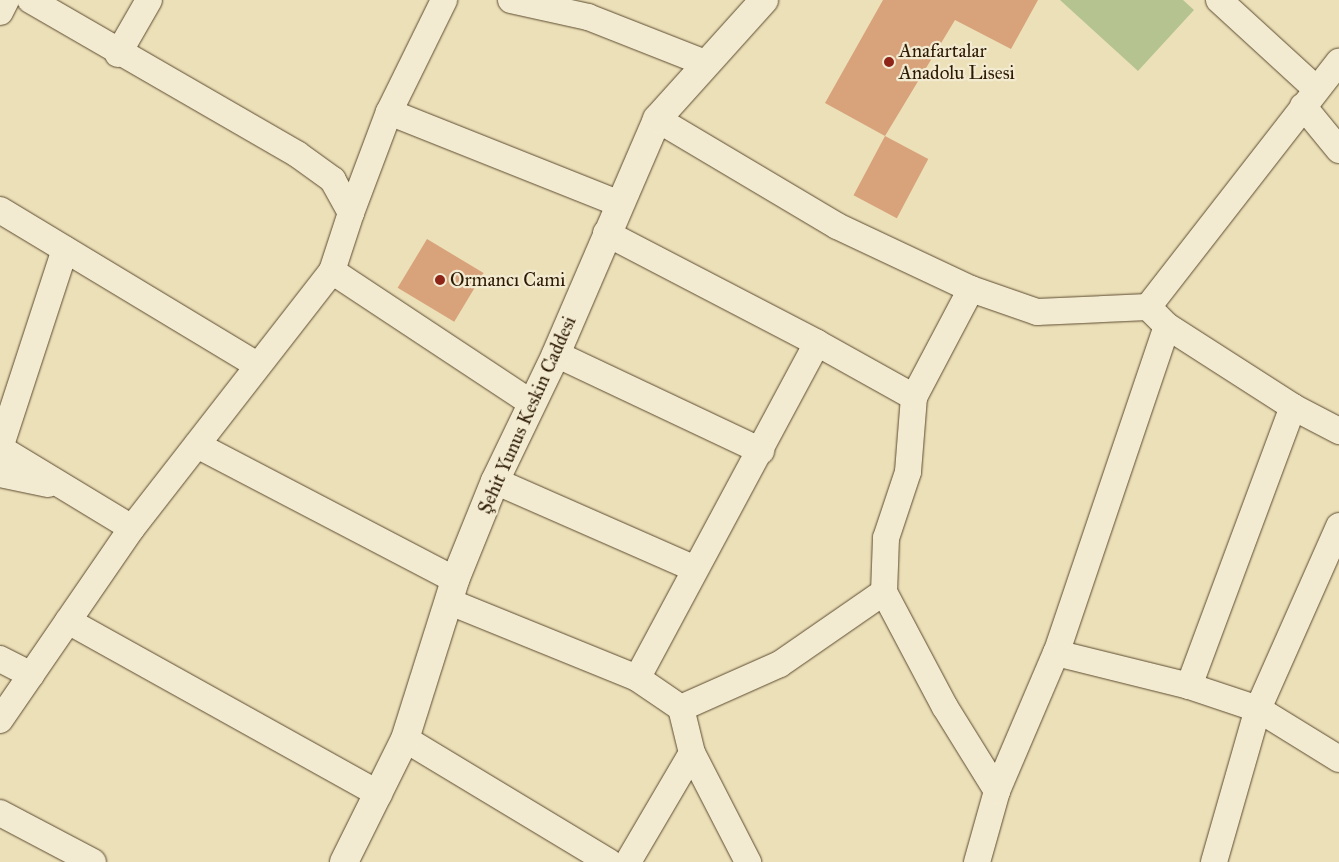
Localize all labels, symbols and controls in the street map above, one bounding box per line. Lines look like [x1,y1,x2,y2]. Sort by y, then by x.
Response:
place label: Anafartalar Anadolu Lisesi [899,40,1015,84]
marker: Anafartalar Anadolu Lisesi [883,56,895,68]
place label: Ormancı Cami [450,269,565,291]
marker: Ormancı Cami [434,274,446,286]
street label: Şehit Yunus Keskin Caddesi [473,313,581,517]

